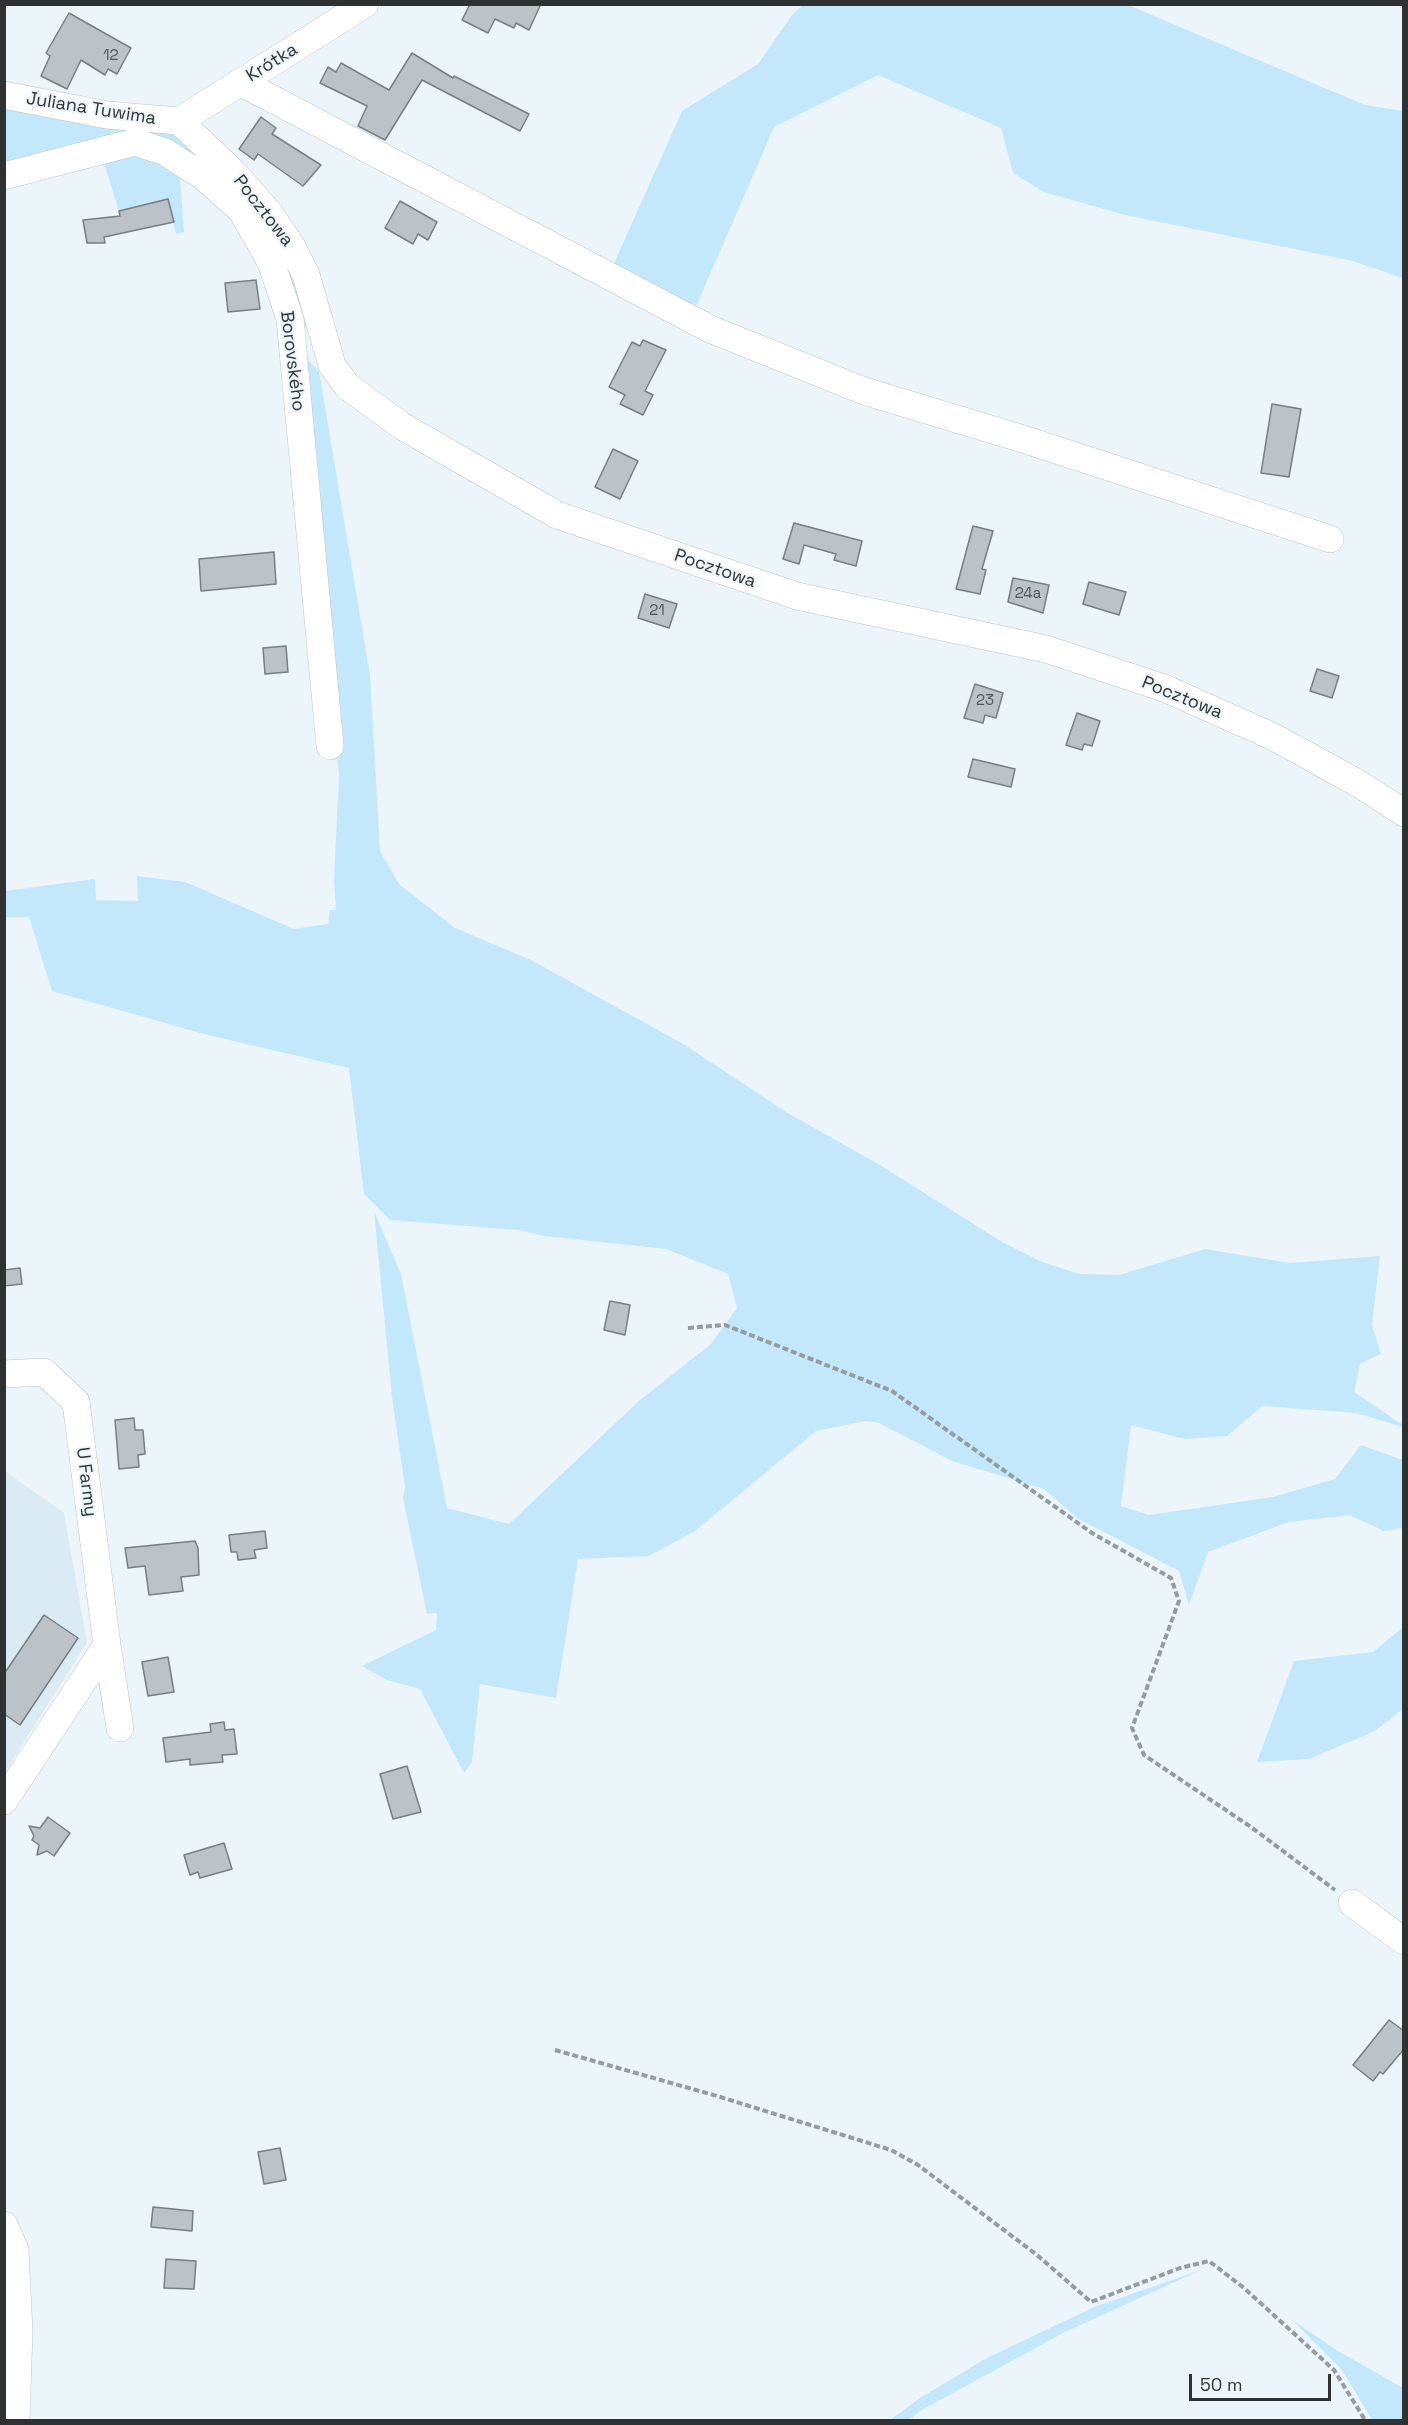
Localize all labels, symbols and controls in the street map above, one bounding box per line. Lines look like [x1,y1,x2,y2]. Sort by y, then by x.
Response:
street label: Krótka [242,39,302,87]
house number: 12 [103,47,119,65]
street label: Juliana Tuwima [24,88,158,130]
street label: Pocztowa [228,171,298,251]
street label: Borovského [275,309,309,413]
street label: Pocztowa [671,545,759,593]
house number: 24a [1015,585,1041,603]
house number: 21 [649,602,665,620]
street label: Pocztowa [1139,672,1225,724]
house number: 23 [976,692,994,710]
street label: U Farmy [71,1446,101,1518]
scale bar [1192,2362,1334,2400]
text: 50 m [1200,2373,1242,2396]

